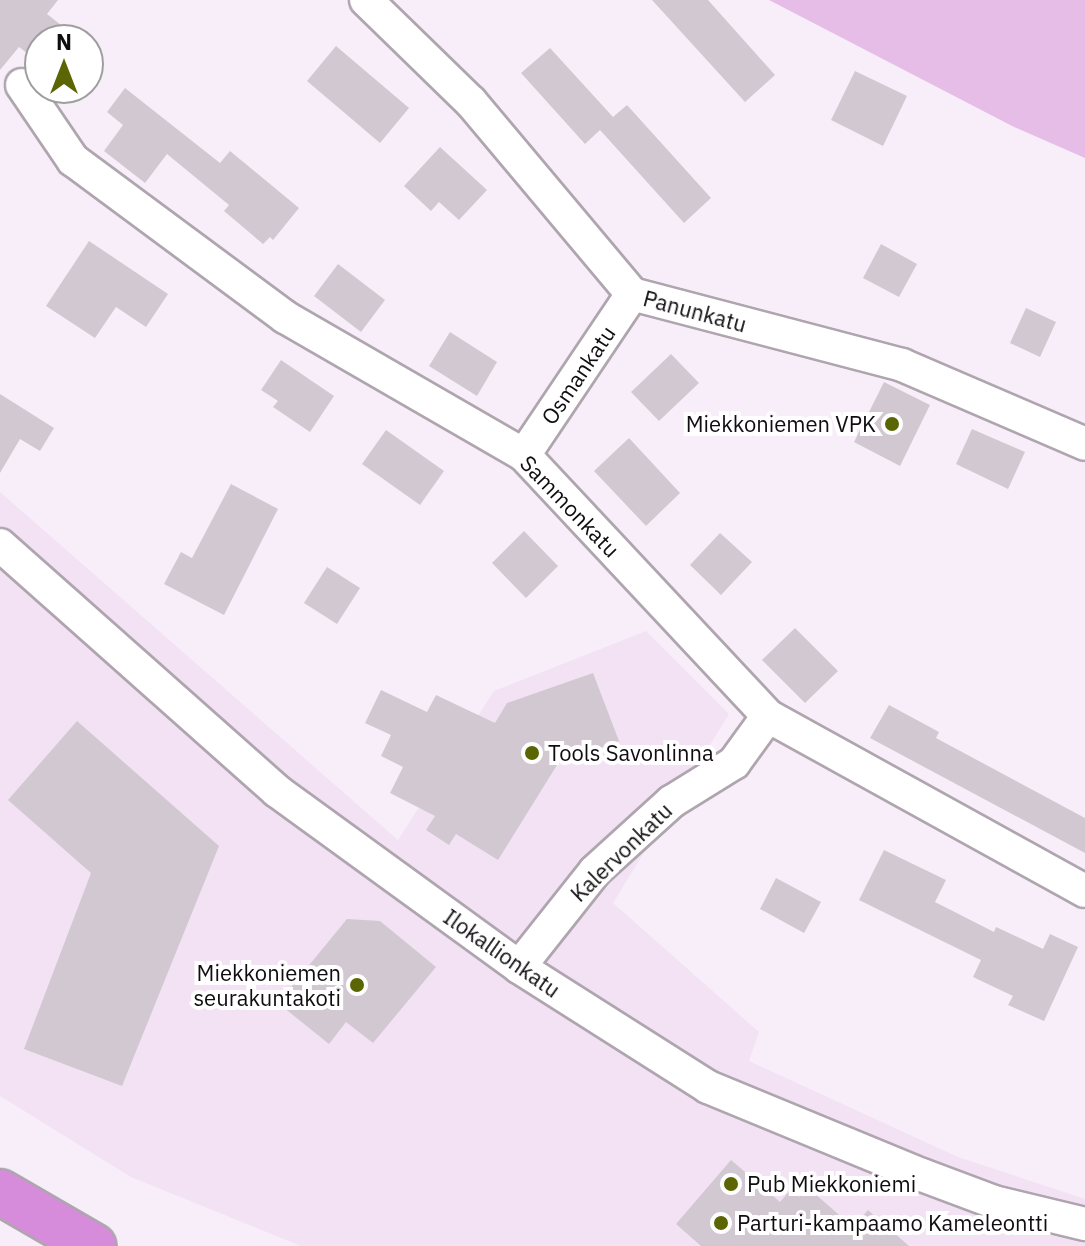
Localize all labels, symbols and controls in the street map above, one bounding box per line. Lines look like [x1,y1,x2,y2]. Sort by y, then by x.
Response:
north arrow [24,24,104,104]
text: N [56,27,72,56]
street label: Panunkatu [640,285,750,337]
street label: Osmankatu [535,321,621,429]
place label: Miekkoniemen VPK [686,411,876,437]
marker: Miekkoniemen VPK [883,415,901,433]
street label: Sammonkatu [515,450,625,562]
place label: Tools Savonlinna [548,740,714,766]
marker: Tools Savonlinna [523,744,541,762]
street label: Kalervonkatu [565,797,677,907]
street label: Ilokallionkatu [439,903,565,1003]
place label: Miekkoniemen seurakuntakoti [193,959,341,1010]
marker: Miekkoniemen seurakuntakoti [348,976,366,994]
place label: Pub Miekkoniemi [747,1171,916,1197]
marker: Pub Miekkoniemi [722,1175,740,1193]
place label: Parturi-kampaamo Kameleontti [737,1210,1048,1236]
marker: Parturi-kampaamo Kameleontti [712,1214,730,1232]

